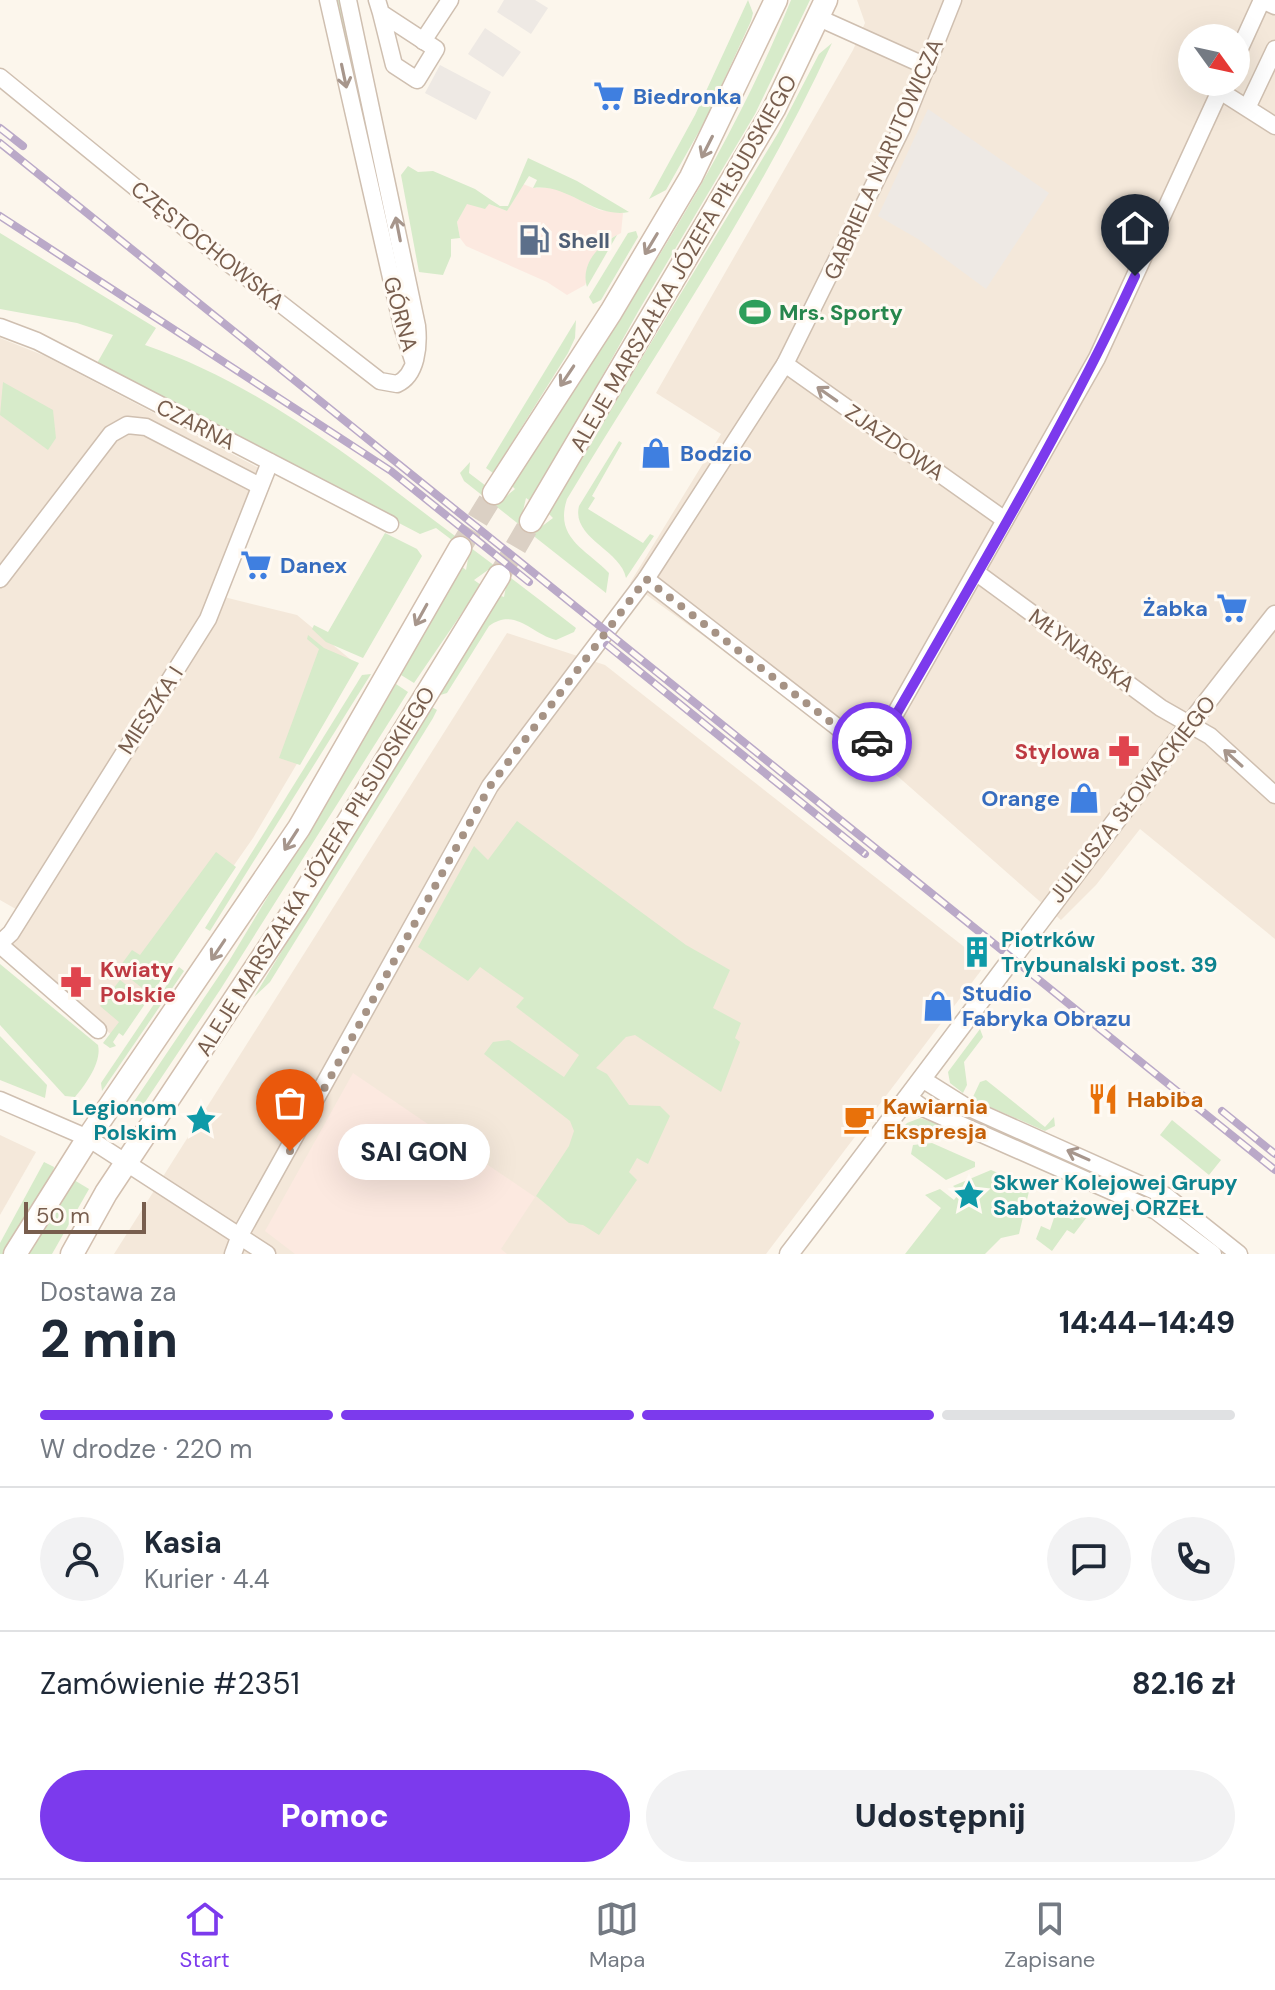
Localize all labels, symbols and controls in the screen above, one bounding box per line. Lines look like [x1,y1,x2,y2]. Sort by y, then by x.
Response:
north arrow [1178,24,1250,96]
map controls [1178,24,1250,96]
street label: GABRIELA NARUTOWICZA [817,34,950,284]
one-way arrow [337,63,352,89]
street label: ALEJE MARSZAŁKA JÓZEFA PIŁSUDSKIEGO [563,70,804,457]
supermarket icon: Biedronka [592,79,626,113]
place label: Biedronka [633,82,742,111]
one-way arrow [698,134,714,158]
street label: CZĘSTOCHOWSKA [125,175,290,316]
pin [1101,194,1169,276]
icon: home [1113,206,1157,250]
one-way arrow [390,217,405,243]
fuel station icon: Shell [517,223,551,257]
place label: Shell [558,226,610,255]
one-way arrow [643,232,659,255]
street label: GÓRNA [377,273,424,355]
sports icon: Mrs. Sporty [738,295,772,329]
place label: Mrs. Sporty [779,298,903,327]
one-way arrow [559,365,575,387]
one-way arrow [817,386,838,403]
street label: CZARNA [151,392,240,457]
street label: ZJAZDOWA [839,398,950,487]
shop icon: Bodzio [639,436,673,470]
place label: Bodzio [680,439,752,468]
supermarket icon: Danex [239,548,273,582]
place label: Danex [280,551,347,580]
supermarket icon: Żabka [1215,591,1249,625]
place label: Żabka [1143,594,1208,623]
street label: MŁYNARSKA [1023,602,1141,699]
one-way arrow [413,603,429,626]
street label: MIESZKA I [111,661,190,760]
street label: ALEJE MARSZAŁKA JÓZEFA PIŁSUDSKIEGO [189,681,442,1062]
street label: JULIUSZA SŁOWACKIEGO [1042,690,1222,909]
courier [832,702,912,782]
icon: car [850,720,894,764]
pharmacy icon: Stylowa [1107,734,1141,768]
place label: Stylowa [1015,737,1100,766]
one-way arrow [1224,749,1244,767]
shop icon: Orange [1067,781,1101,815]
place label: Orange [981,784,1060,813]
one-way arrow [283,829,300,851]
place label: Piotrków Trybunalski post. 39 [1001,925,1217,979]
building icon: Piotrków Trybunalski post. 39 [960,935,994,969]
one-way arrow [209,938,226,960]
place label: Kwiaty Polskie [100,955,176,1009]
pharmacy icon: Kwiaty Polskie [59,965,93,999]
place label: Studio Fabryka Obrazu [962,979,1131,1033]
shop icon: Studio Fabryka Obrazu [921,989,955,1023]
pin [256,1069,324,1151]
icon: bag [268,1081,312,1125]
restaurant icon: Habiba [1086,1082,1120,1116]
place label: Habiba [1127,1085,1203,1114]
place label: Kawiarnia Ekspresja [883,1092,988,1146]
place label: Legionom Polskim [72,1093,177,1147]
cafe icon: Kawiarnia Ekspresja [842,1102,876,1136]
place icon: Legionom Polskim [184,1103,218,1137]
callout: SAI GON [338,1123,490,1179]
text: SAI GON [360,1135,468,1169]
one-way arrow [1067,1147,1091,1162]
place label: Skwer Kolejowej Grupy Sabotażowej ORZEŁ [993,1168,1238,1222]
place icon: Skwer Kolejowej Grupy Sabotażowej ORZEŁ [952,1178,986,1212]
scale bar [24,1198,146,1234]
text: 50 m [36,1201,90,1230]
text: Dostawa za [40,1275,176,1309]
text: 14:44–14:49 [1059,1303,1235,1342]
text: 2 min [40,1305,178,1373]
text: W drodze · 220 m [40,1432,252,1466]
button: person [40,1517,124,1601]
button: chat [1047,1517,1131,1601]
button: phone [1151,1517,1235,1601]
text: Kasia [144,1523,222,1562]
text: Kurier · 4.4 [144,1562,270,1596]
text: Zamówienie #2351 [40,1664,300,1703]
text: 82.16 zł [1132,1664,1235,1703]
button: Pomoc [40,1770,630,1862]
button: Udostępnij [646,1770,1235,1862]
tab: Start [180,1897,230,1974]
tab: Mapa [589,1897,645,1974]
tab: Zapisane [1004,1897,1095,1974]

